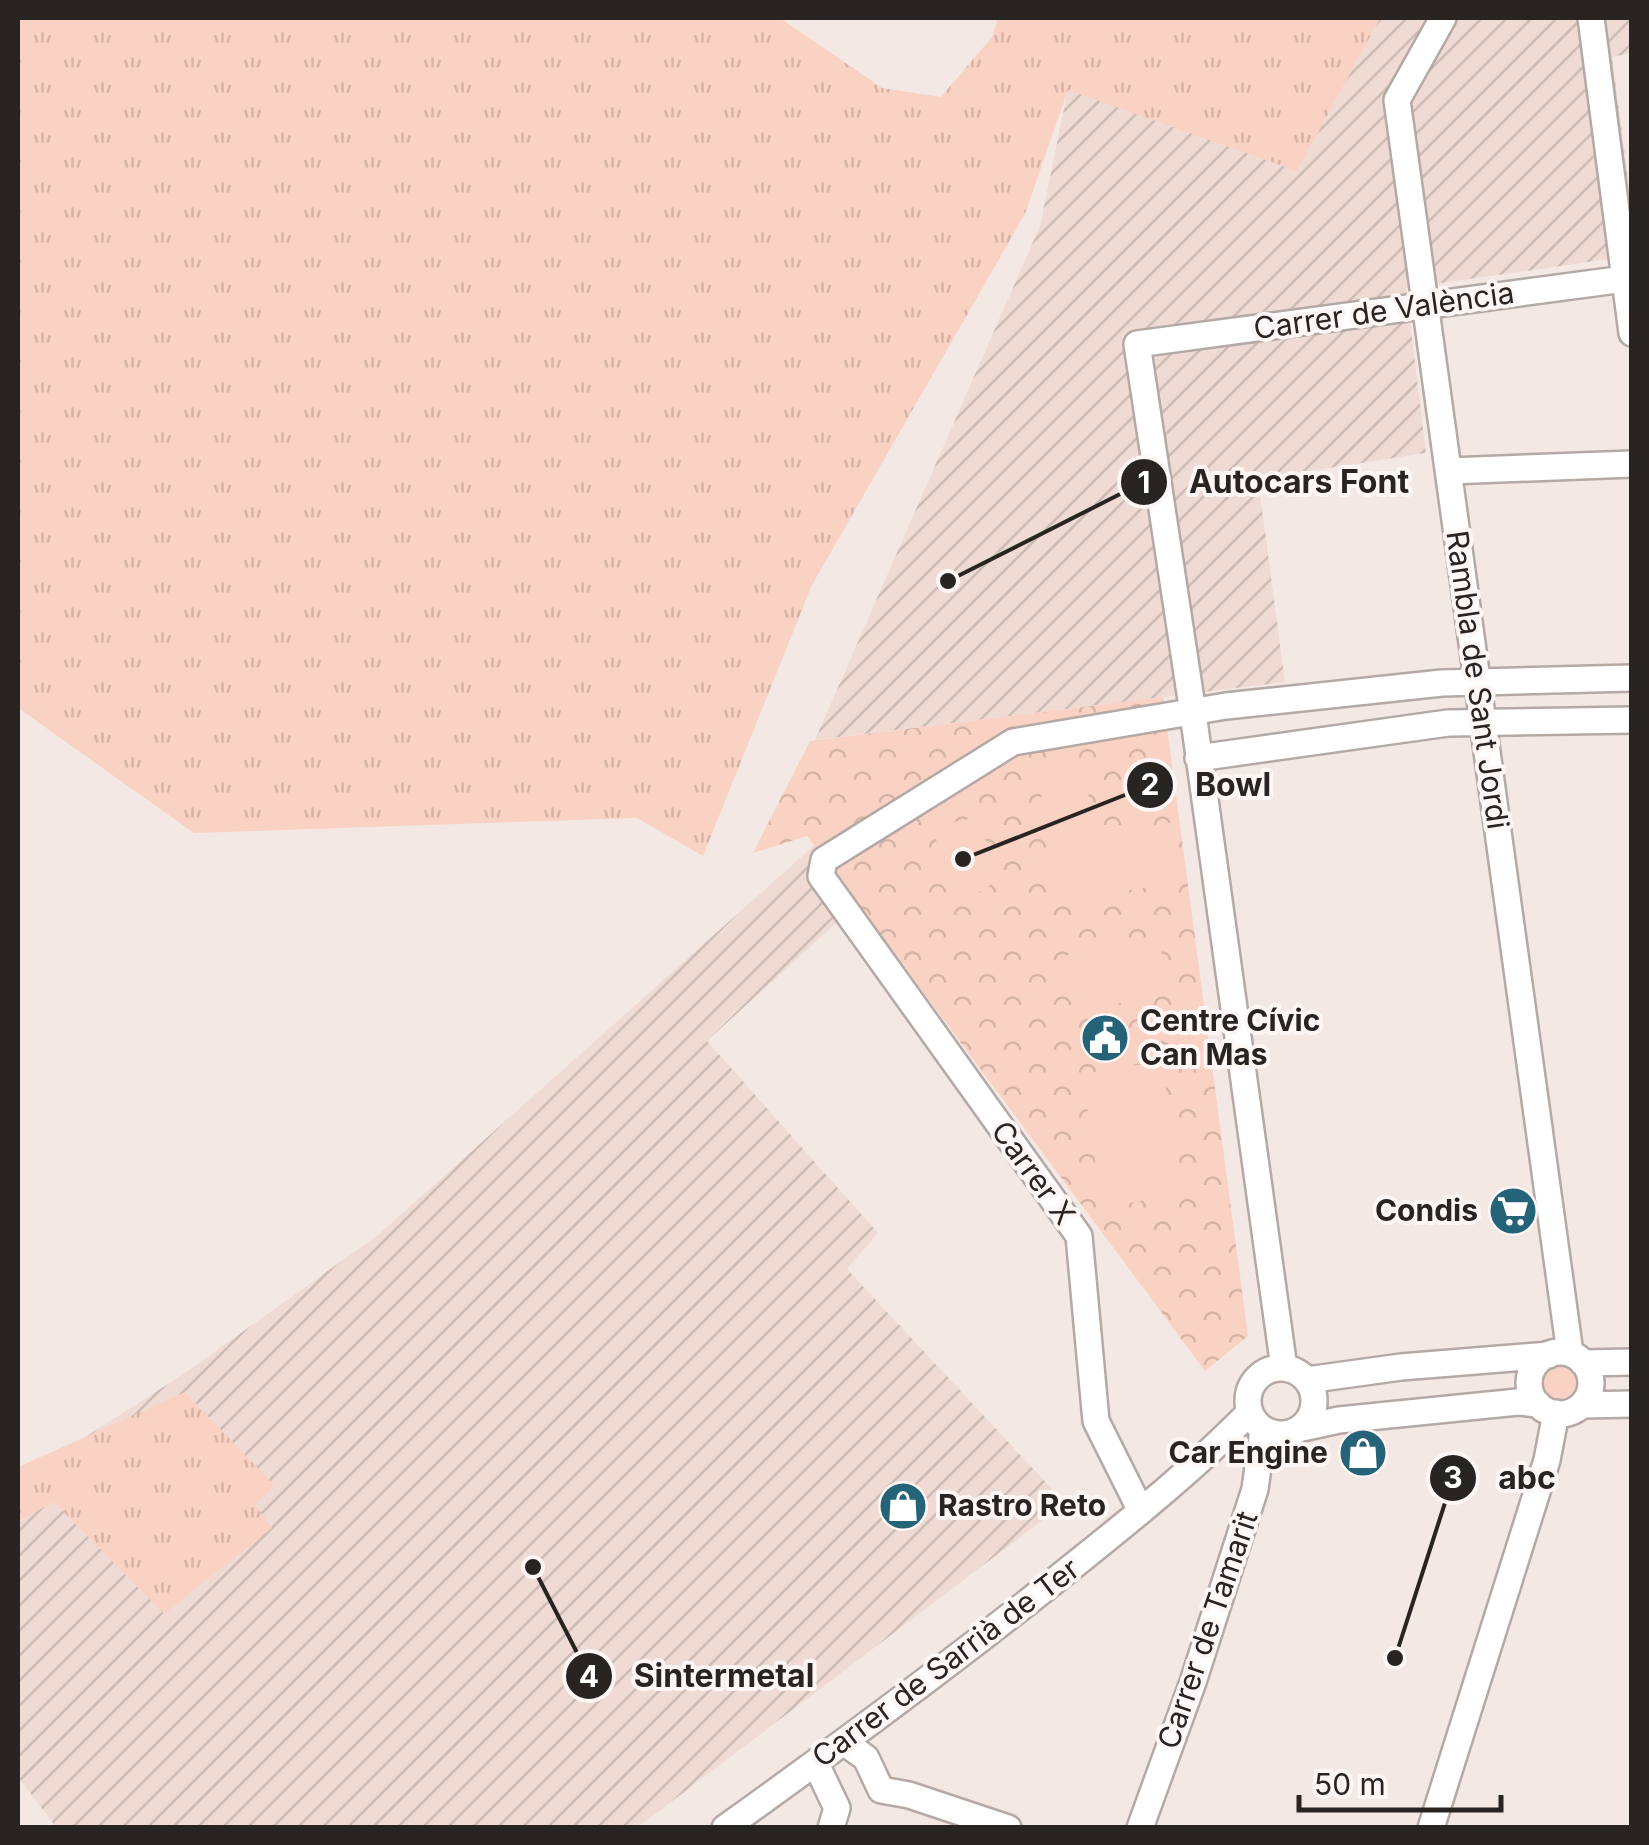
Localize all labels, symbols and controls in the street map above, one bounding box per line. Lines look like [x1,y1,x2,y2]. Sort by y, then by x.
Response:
street label: Carrer de València [1251,274,1516,346]
callout: Autocars Font [1119,451,1429,513]
text: Autocars Font [1189,462,1409,501]
text: 1 [1138,464,1150,500]
street label: Rambla de Sant Jordi [1439,528,1517,831]
callout: Bowl [1125,754,1291,816]
text: Bowl [1195,765,1271,804]
text: 2 [1141,766,1159,802]
place label: Centre Cívic Can Mas [1140,1002,1320,1072]
public building icon: Centre Cívic Can Mas [1079,1012,1131,1064]
street label: Carrer X [984,1114,1083,1231]
supermarket icon: Condis [1487,1185,1539,1237]
place label: Condis [1375,1192,1478,1228]
shop icon: Car Engine [1337,1427,1389,1479]
place label: Car Engine [1169,1434,1328,1470]
callout: abc [1428,1447,1576,1509]
text: abc [1498,1458,1556,1497]
text: 3 [1443,1459,1463,1495]
shop icon: Rastro Reto [877,1480,929,1532]
place label: Rastro Reto [938,1487,1106,1523]
street label: Carrer de Tamarit [1150,1506,1265,1753]
street label: Carrer de Sarrià de Ter [805,1550,1086,1774]
callout: Sintermetal [564,1645,835,1707]
text: Sintermetal [634,1656,814,1695]
text: 4 [579,1658,599,1694]
scale bar [1299,1750,1502,1812]
text: 50 m [1314,1766,1386,1802]

